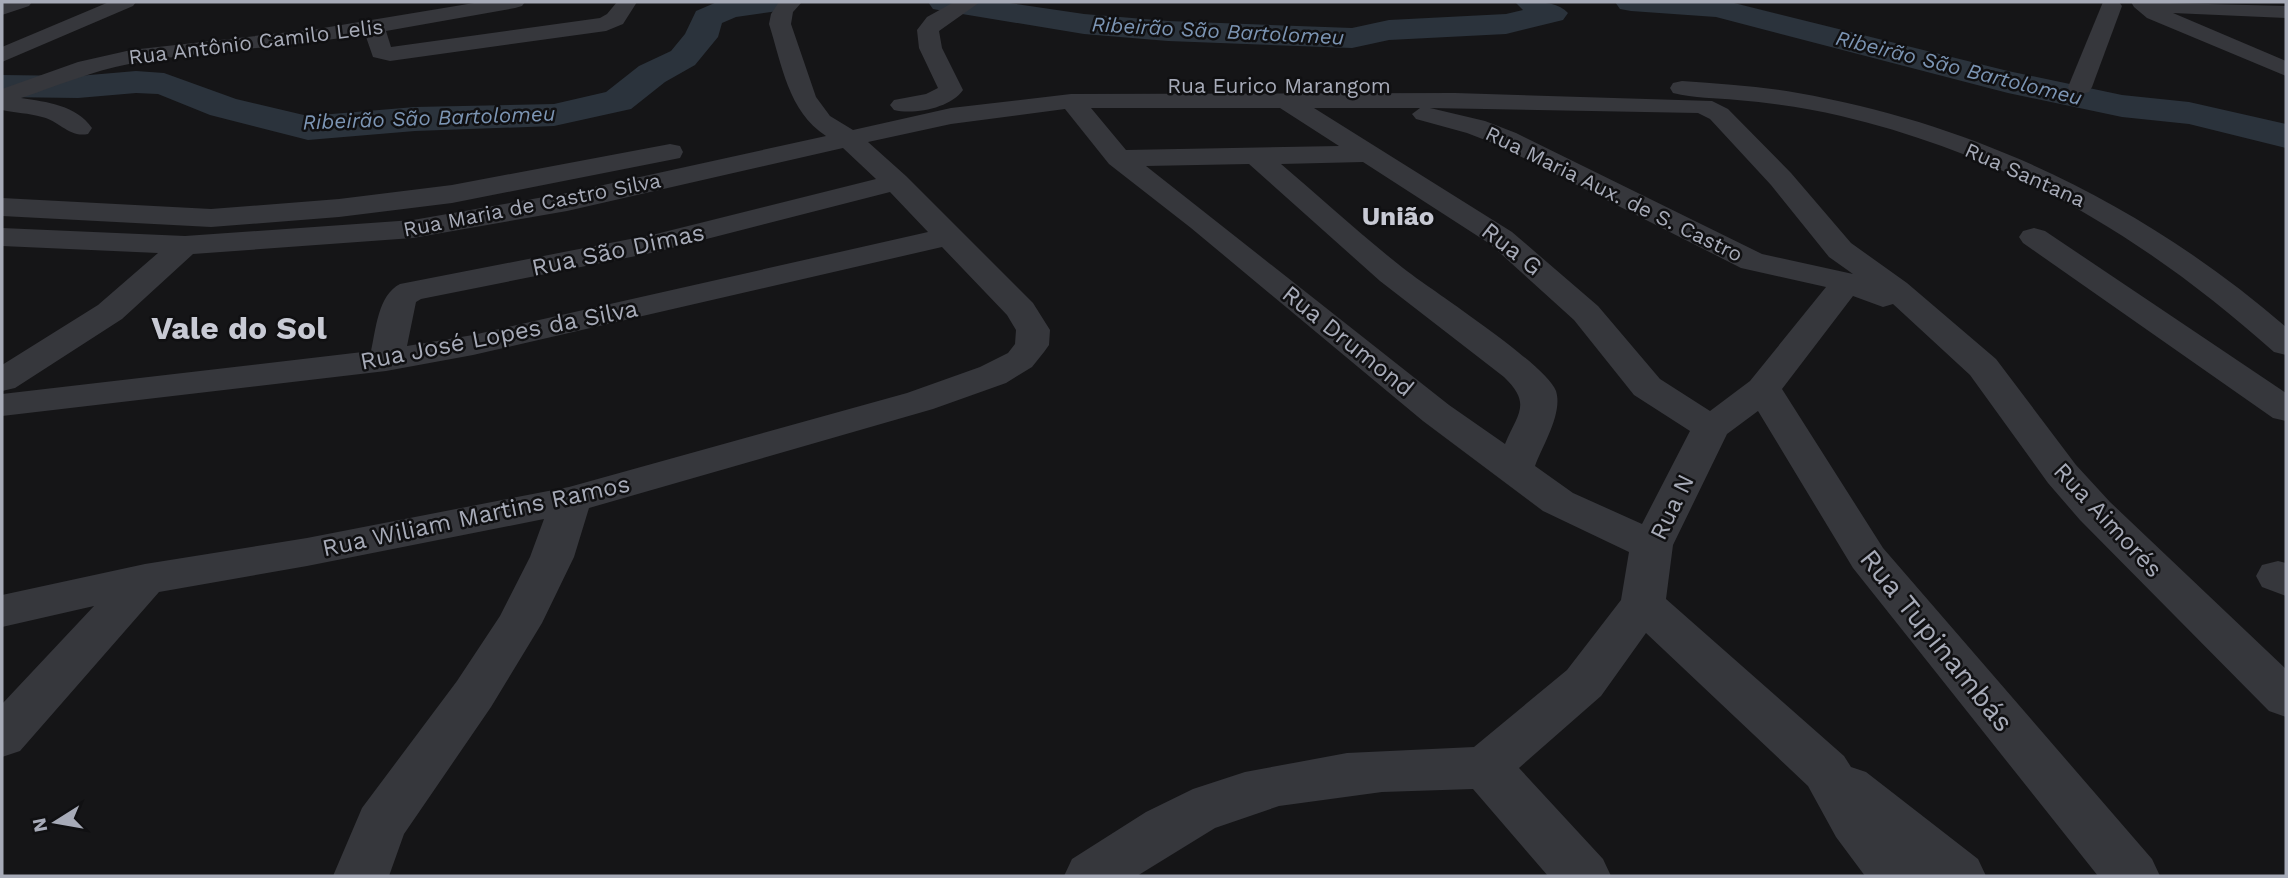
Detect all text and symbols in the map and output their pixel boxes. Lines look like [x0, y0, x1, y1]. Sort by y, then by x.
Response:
water label: Ribeirão São Bartolomeu [1091, 11, 1345, 50]
street label: Rua Antônio Camilo Lelis [127, 13, 385, 70]
water label: Ribeirão São Bartolomeu [1833, 25, 2085, 110]
street label: Rua Eurico Marangom [1167, 73, 1391, 98]
water label: Ribeirão São Bartolomeu [302, 101, 556, 134]
street label: Rua Maria Aux. de S. Castro [1482, 120, 1747, 267]
street label: Rua Santana [1961, 137, 2089, 212]
street label: Rua Maria de Castro Silva [401, 167, 663, 242]
district label: União [1362, 201, 1434, 231]
street label: Rua G [1476, 217, 1548, 281]
street label: Rua São Dimas [529, 218, 707, 282]
street label: Rua Drumond [1277, 280, 1419, 402]
street label: Rua José Lopes da Silva [358, 294, 640, 376]
district label: Vale do Sol [151, 309, 327, 347]
street label: Rua Aimorés [2048, 457, 2168, 583]
street label: Rua Wiliam Martins Ramos [320, 470, 632, 562]
street label: Rua N [1644, 470, 1700, 544]
street label: Rua Tupinambás [1853, 543, 2020, 738]
north arrow [21, 787, 91, 857]
text: N [27, 816, 52, 834]

